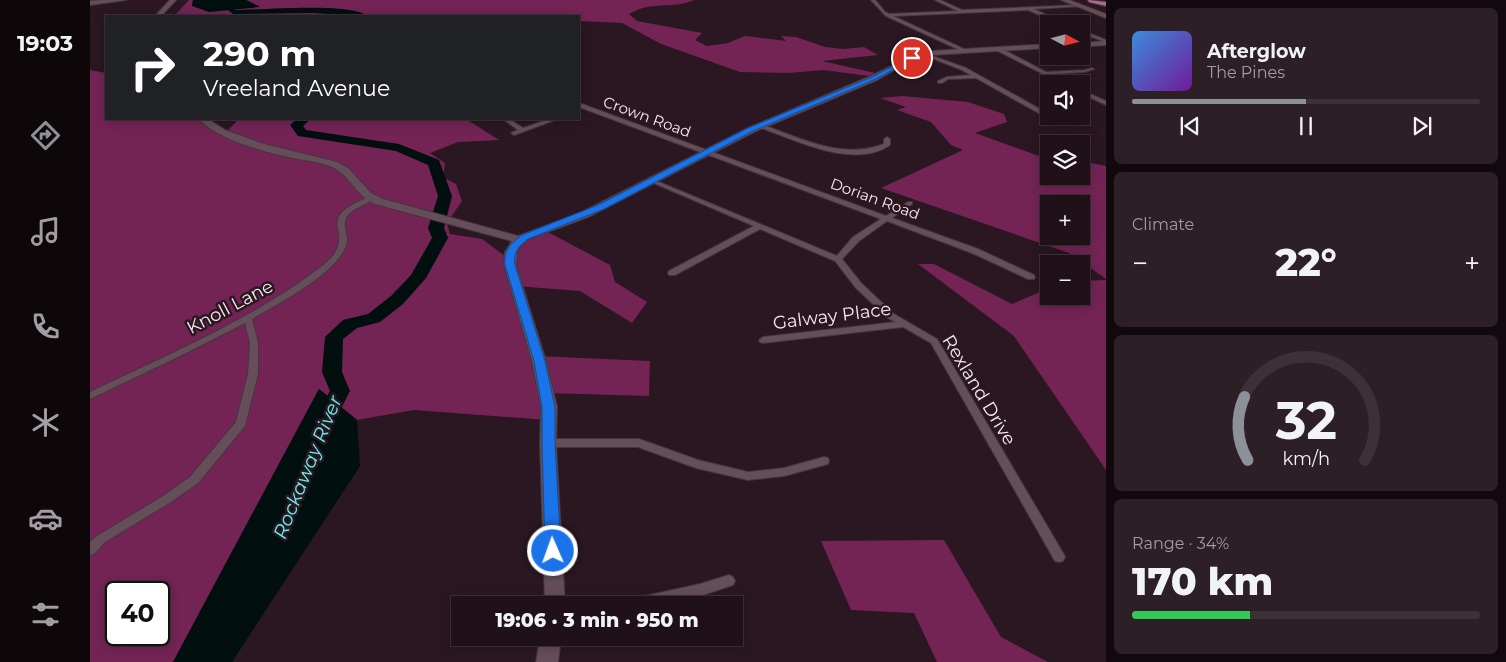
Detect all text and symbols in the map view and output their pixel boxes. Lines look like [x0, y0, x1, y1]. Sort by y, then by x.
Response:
north arrow [1040, 15, 1090, 65]
map controls [1040, 15, 1090, 305]
text: 19:03 [17, 30, 73, 57]
text: 290 m [203, 32, 316, 75]
icon: right [120, 35, 185, 100]
pin [891, 37, 933, 79]
text: Afterglow [1207, 40, 1306, 63]
icon: arrive [898, 44, 926, 72]
text: The Pines [1207, 63, 1285, 82]
text: Vreeland Avenue [203, 75, 390, 102]
button: sound [1040, 75, 1090, 125]
street label: Crown Road [601, 92, 694, 141]
icon: previous [1176, 112, 1204, 140]
icon: pause [1292, 112, 1320, 140]
icon: next [1408, 112, 1436, 140]
icon: directions [28, 118, 63, 153]
button: layers [1040, 135, 1090, 185]
street label: Dorian Road [828, 174, 923, 224]
button: + [1040, 195, 1090, 245]
icon: music [28, 214, 63, 249]
text: Climate [1132, 215, 1194, 234]
text: 22° [1275, 239, 1337, 286]
text: − [1132, 246, 1148, 280]
text: + [1464, 246, 1480, 280]
button: − [1040, 255, 1090, 305]
street label: Knoll Lane [183, 275, 277, 339]
street label: Galway Place [772, 298, 892, 334]
icon: phone [28, 309, 63, 344]
street label: Rexland Drive [937, 331, 1021, 449]
text: 32 [1274, 389, 1337, 452]
water label: Rockaway River [268, 392, 347, 542]
icon: climate [28, 405, 63, 440]
text: km/h [1282, 448, 1330, 469]
icon: car [28, 501, 63, 536]
position arrow [526, 524, 578, 576]
text: Range · 34% [1132, 534, 1229, 553]
text: 170 km [1132, 558, 1273, 605]
speed limit sign: 40 [105, 581, 170, 646]
icon: filters [28, 597, 63, 632]
text: 19:06 · 3 min · 950 m [495, 609, 699, 632]

